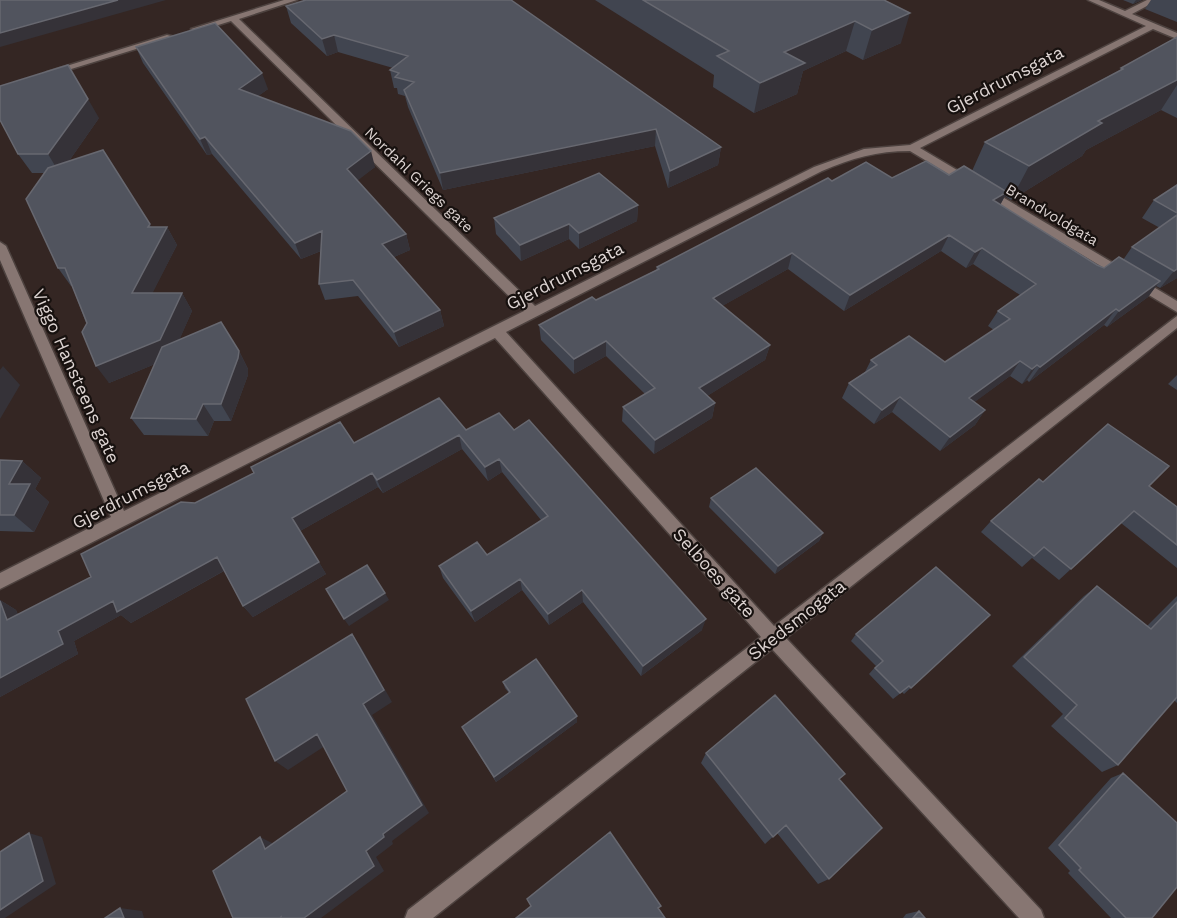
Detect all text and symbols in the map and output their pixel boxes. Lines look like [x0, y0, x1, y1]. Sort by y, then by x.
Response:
street label: Gjerdrumsgata [943, 41, 1067, 118]
street label: Nordahl Griegs gate [361, 124, 477, 236]
street label: Brandvoldgata [1003, 180, 1102, 250]
street label: Gjerdrumsgata [503, 237, 627, 314]
street label: Viggo Hansteens gate [28, 285, 124, 466]
street label: Gjerdrumsgata [69, 456, 193, 533]
street label: Selboes gate [669, 524, 760, 622]
street label: Skedsmogata [744, 575, 850, 664]

